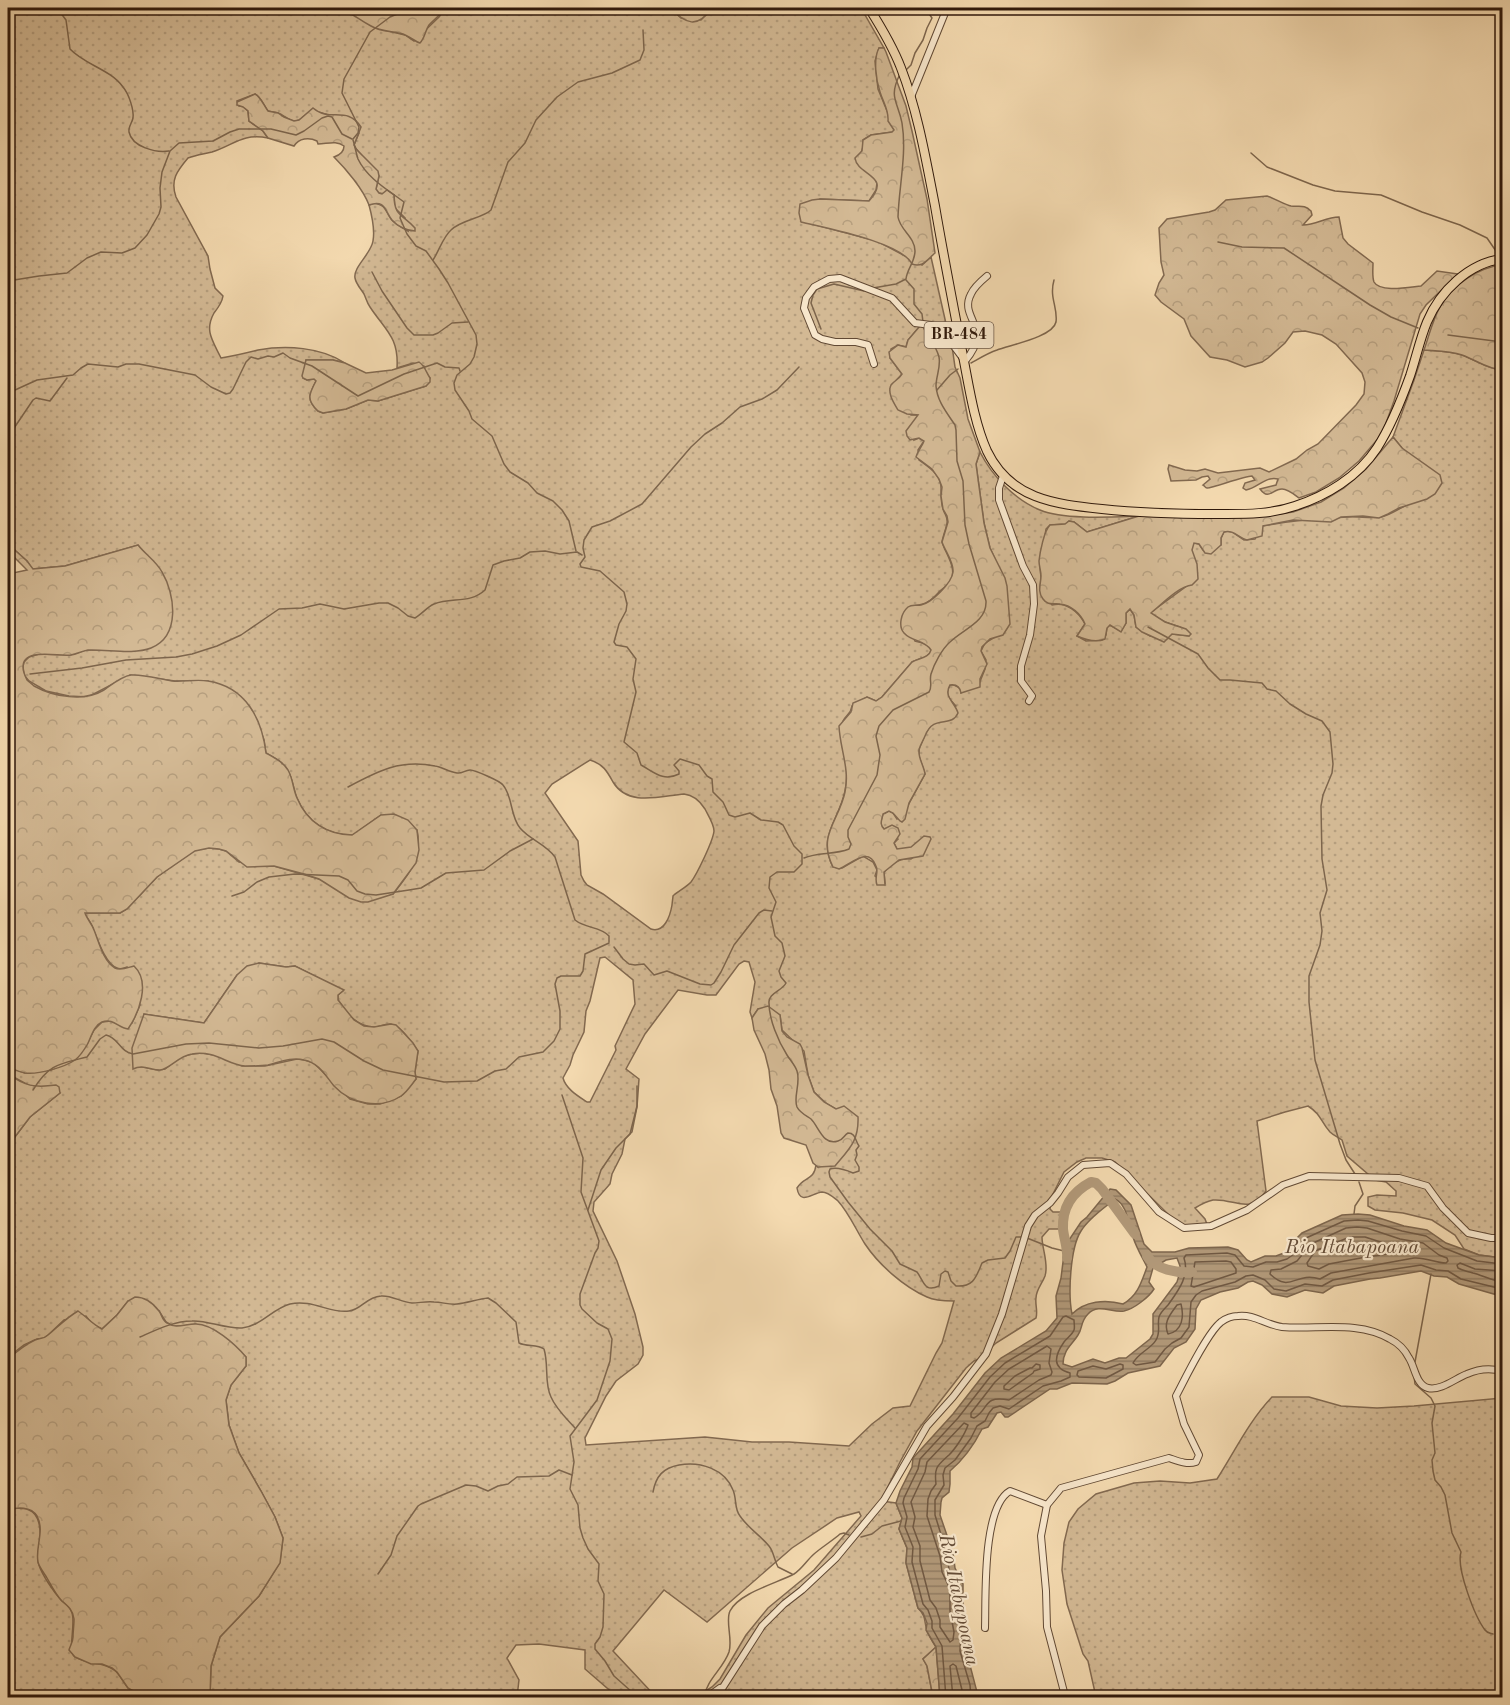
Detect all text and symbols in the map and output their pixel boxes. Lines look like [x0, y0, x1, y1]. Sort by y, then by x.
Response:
road number: BR-484 [924, 322, 994, 348]
water label: Rio Itabapoana [1284, 1238, 1419, 1258]
water label: Rio Itabapoana [934, 1531, 982, 1668]

